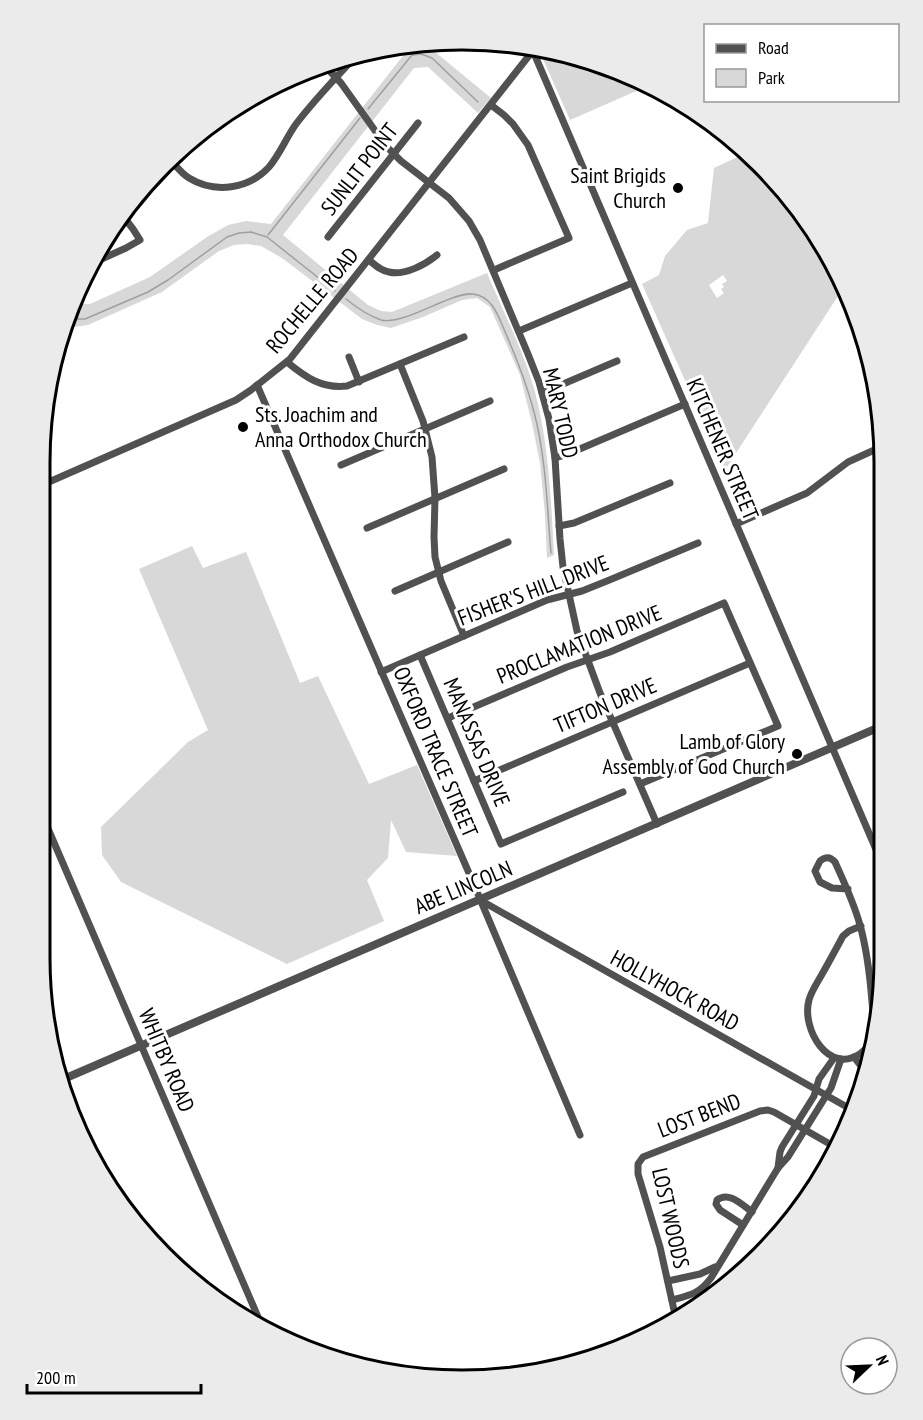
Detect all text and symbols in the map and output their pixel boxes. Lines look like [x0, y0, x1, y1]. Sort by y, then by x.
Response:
legend [704, 24, 899, 102]
text: Road [758, 36, 789, 59]
text: Park [758, 66, 785, 89]
street label: SUNLIT POINT [314, 117, 404, 221]
place label: Saint Brigids Church [570, 161, 666, 214]
marker: Saint Brigids Church [671, 181, 685, 195]
street label: ROCHELLE ROAD [260, 242, 364, 358]
street label: MARY TODD [537, 365, 585, 461]
street label: KITCHENER STREET [681, 374, 766, 524]
place label: Sts. Joachim and Anna Orthodox Church [255, 400, 427, 453]
marker: Sts. Joachim and Anna Orthodox Church [236, 420, 250, 434]
street label: FISHER'S HILL DRIVE [454, 548, 612, 632]
street label: PROCLAMATION DRIVE [492, 598, 666, 690]
street label: OXFORD TRACE STREET [387, 663, 485, 842]
street label: TIFTON DRIVE [550, 671, 660, 739]
street label: MANASSAS DRIVE [437, 674, 517, 810]
place label: Lamb of Glory Assembly of God Church [602, 727, 786, 780]
marker: Lamb of Glory Assembly of God Church [790, 747, 804, 761]
street label: ABE LINCOLN [410, 854, 516, 920]
street label: HOLLYHOCK ROAD [606, 943, 744, 1037]
street label: WHITBY ROAD [133, 1004, 201, 1116]
street label: LOST BEND [654, 1086, 744, 1144]
street label: LOST WOODS [646, 1165, 696, 1271]
north arrow [839, 1336, 899, 1396]
text: N [872, 1352, 894, 1368]
scale bar [27, 1357, 201, 1395]
text: 200 m [36, 1366, 76, 1389]

